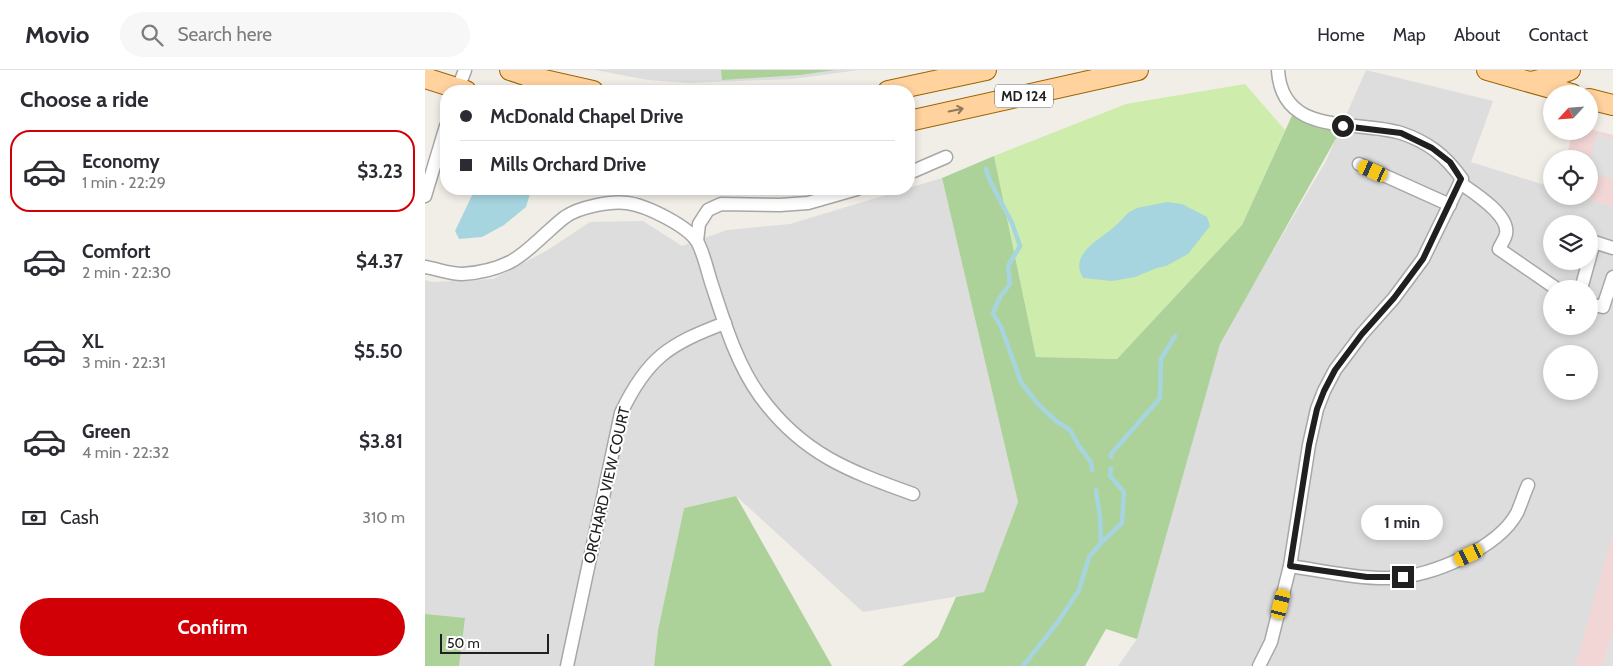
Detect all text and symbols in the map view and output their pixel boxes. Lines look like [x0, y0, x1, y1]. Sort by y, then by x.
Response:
search box [120, 12, 470, 57]
text: Movio [25, 20, 90, 49]
icon: search [138, 21, 166, 49]
text: Search here [178, 23, 272, 46]
text: Home [1317, 24, 1365, 46]
text: Map [1393, 24, 1426, 46]
text: About [1454, 24, 1500, 46]
text: Contact [1528, 24, 1588, 46]
road number: MD 124 [995, 85, 1053, 108]
north arrow [1543, 85, 1597, 140]
map controls [1543, 85, 1598, 400]
text: Choose a ride [20, 86, 149, 113]
text: McDonald Chapel Drive [490, 105, 683, 128]
one-way arrow [948, 105, 964, 115]
route start [1332, 115, 1354, 137]
icon: car [22, 149, 67, 194]
text: Economy [82, 150, 160, 173]
button: locate [1543, 150, 1598, 205]
text: Mills Orchard Drive [490, 153, 646, 176]
car [1356, 158, 1389, 184]
text: $3.23 [357, 160, 403, 183]
text: 1 min · 22:29 [82, 173, 166, 192]
button: layers [1543, 215, 1598, 270]
icon: car [22, 239, 67, 284]
text: Comfort [82, 240, 151, 263]
text: $4.37 [356, 250, 403, 273]
text: 2 min · 22:30 [82, 263, 171, 282]
button: + [1543, 280, 1598, 335]
icon: car [22, 329, 67, 374]
text: XL [82, 330, 103, 353]
text: $5.50 [354, 340, 403, 363]
button: − [1543, 345, 1598, 400]
text: 3 min · 22:31 [82, 353, 166, 372]
street label: ORCHARD VIEW COURT [580, 405, 634, 565]
icon: car [22, 419, 67, 464]
text: Green [82, 420, 131, 443]
text: $3.81 [359, 430, 403, 453]
text: 4 min · 22:32 [82, 443, 169, 462]
icon: cash [20, 504, 48, 532]
callout: 1 min [1362, 504, 1444, 540]
text: Cash [60, 506, 99, 529]
text: 310 m [362, 508, 405, 527]
text: 1 min [1384, 513, 1420, 532]
car [1452, 542, 1485, 568]
route end [1392, 566, 1414, 588]
car [1270, 588, 1291, 620]
button: Confirm [20, 598, 405, 656]
scale bar [440, 631, 549, 654]
text: 50 m [447, 634, 480, 652]

